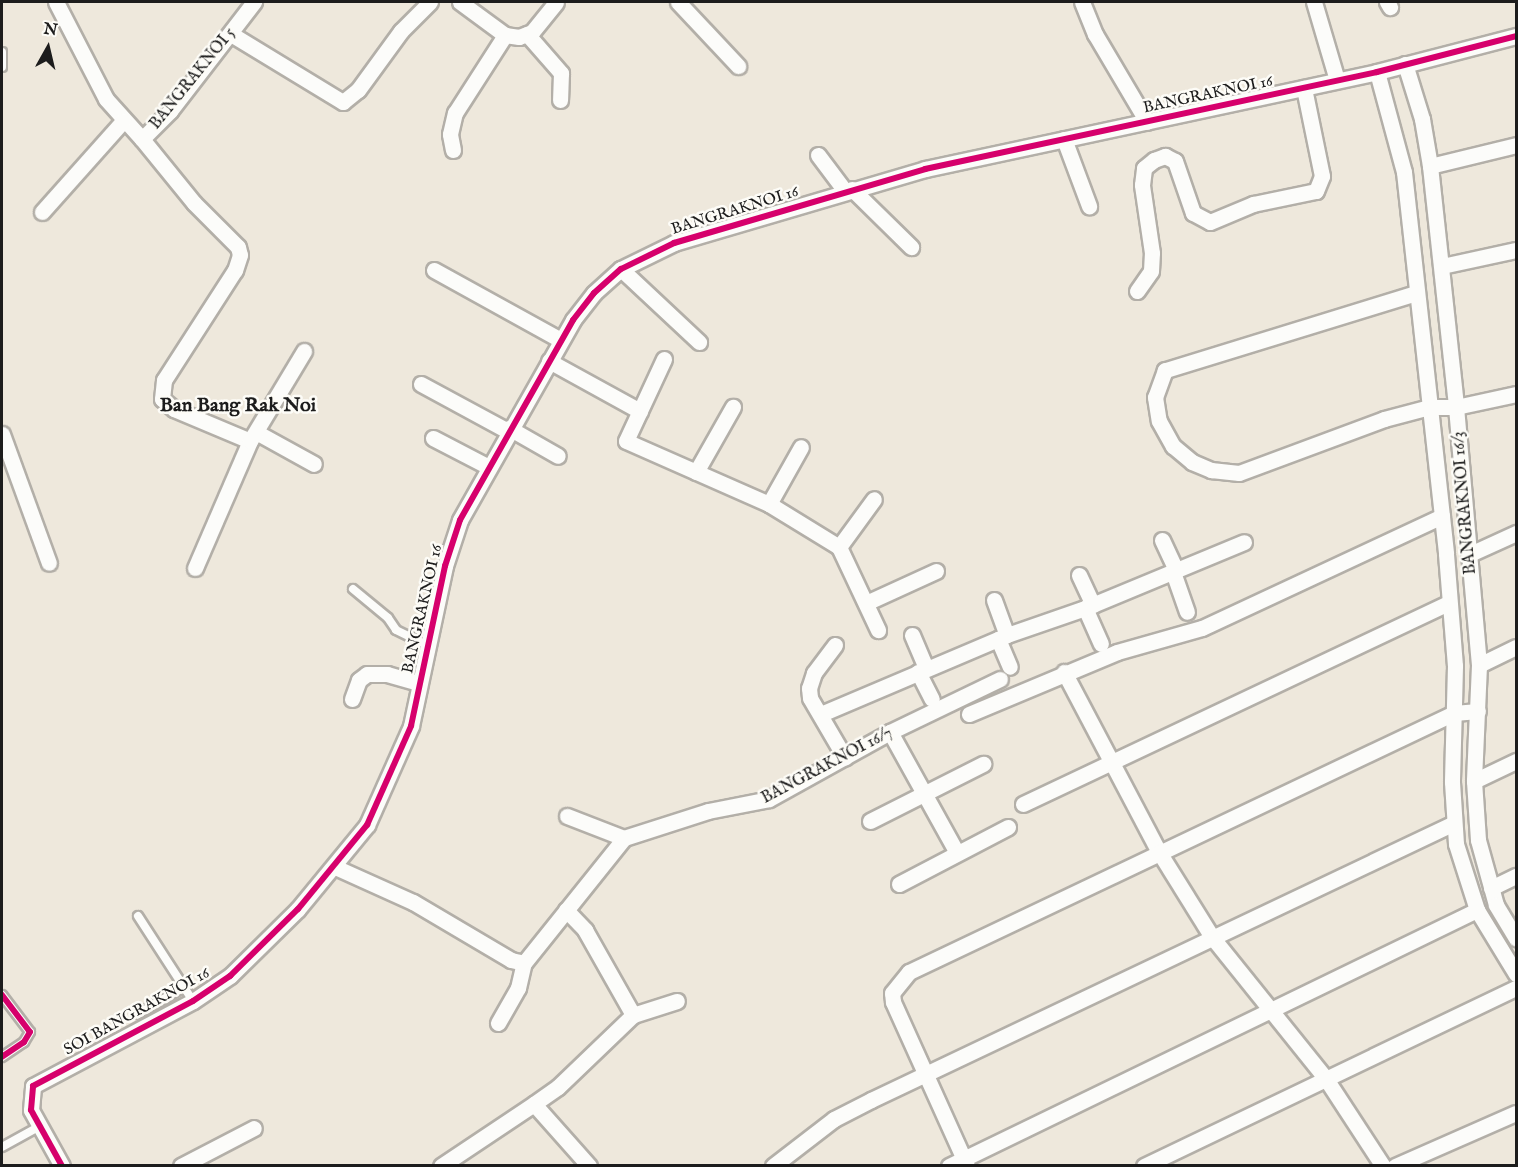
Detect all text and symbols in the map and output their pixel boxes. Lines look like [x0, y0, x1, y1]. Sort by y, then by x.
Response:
north arrow [18, 18, 78, 78]
text: N [42, 19, 59, 41]
street label: BANGRAKNOI 5 [146, 24, 240, 134]
street label: BANGRAKNOI 16 [1141, 72, 1275, 118]
street label: BANGRAKNOI 16 [669, 183, 801, 239]
district label: Ban Bang Rak Noi [160, 393, 316, 417]
street label: BANGRAKNOI 16/3 [1449, 431, 1481, 575]
street label: BANGRAKNOI 16 [399, 543, 447, 675]
street label: BANGRAKNOI 16/7 [759, 724, 895, 808]
street label: SOI BANGRAKNOI 16 [61, 964, 213, 1060]

